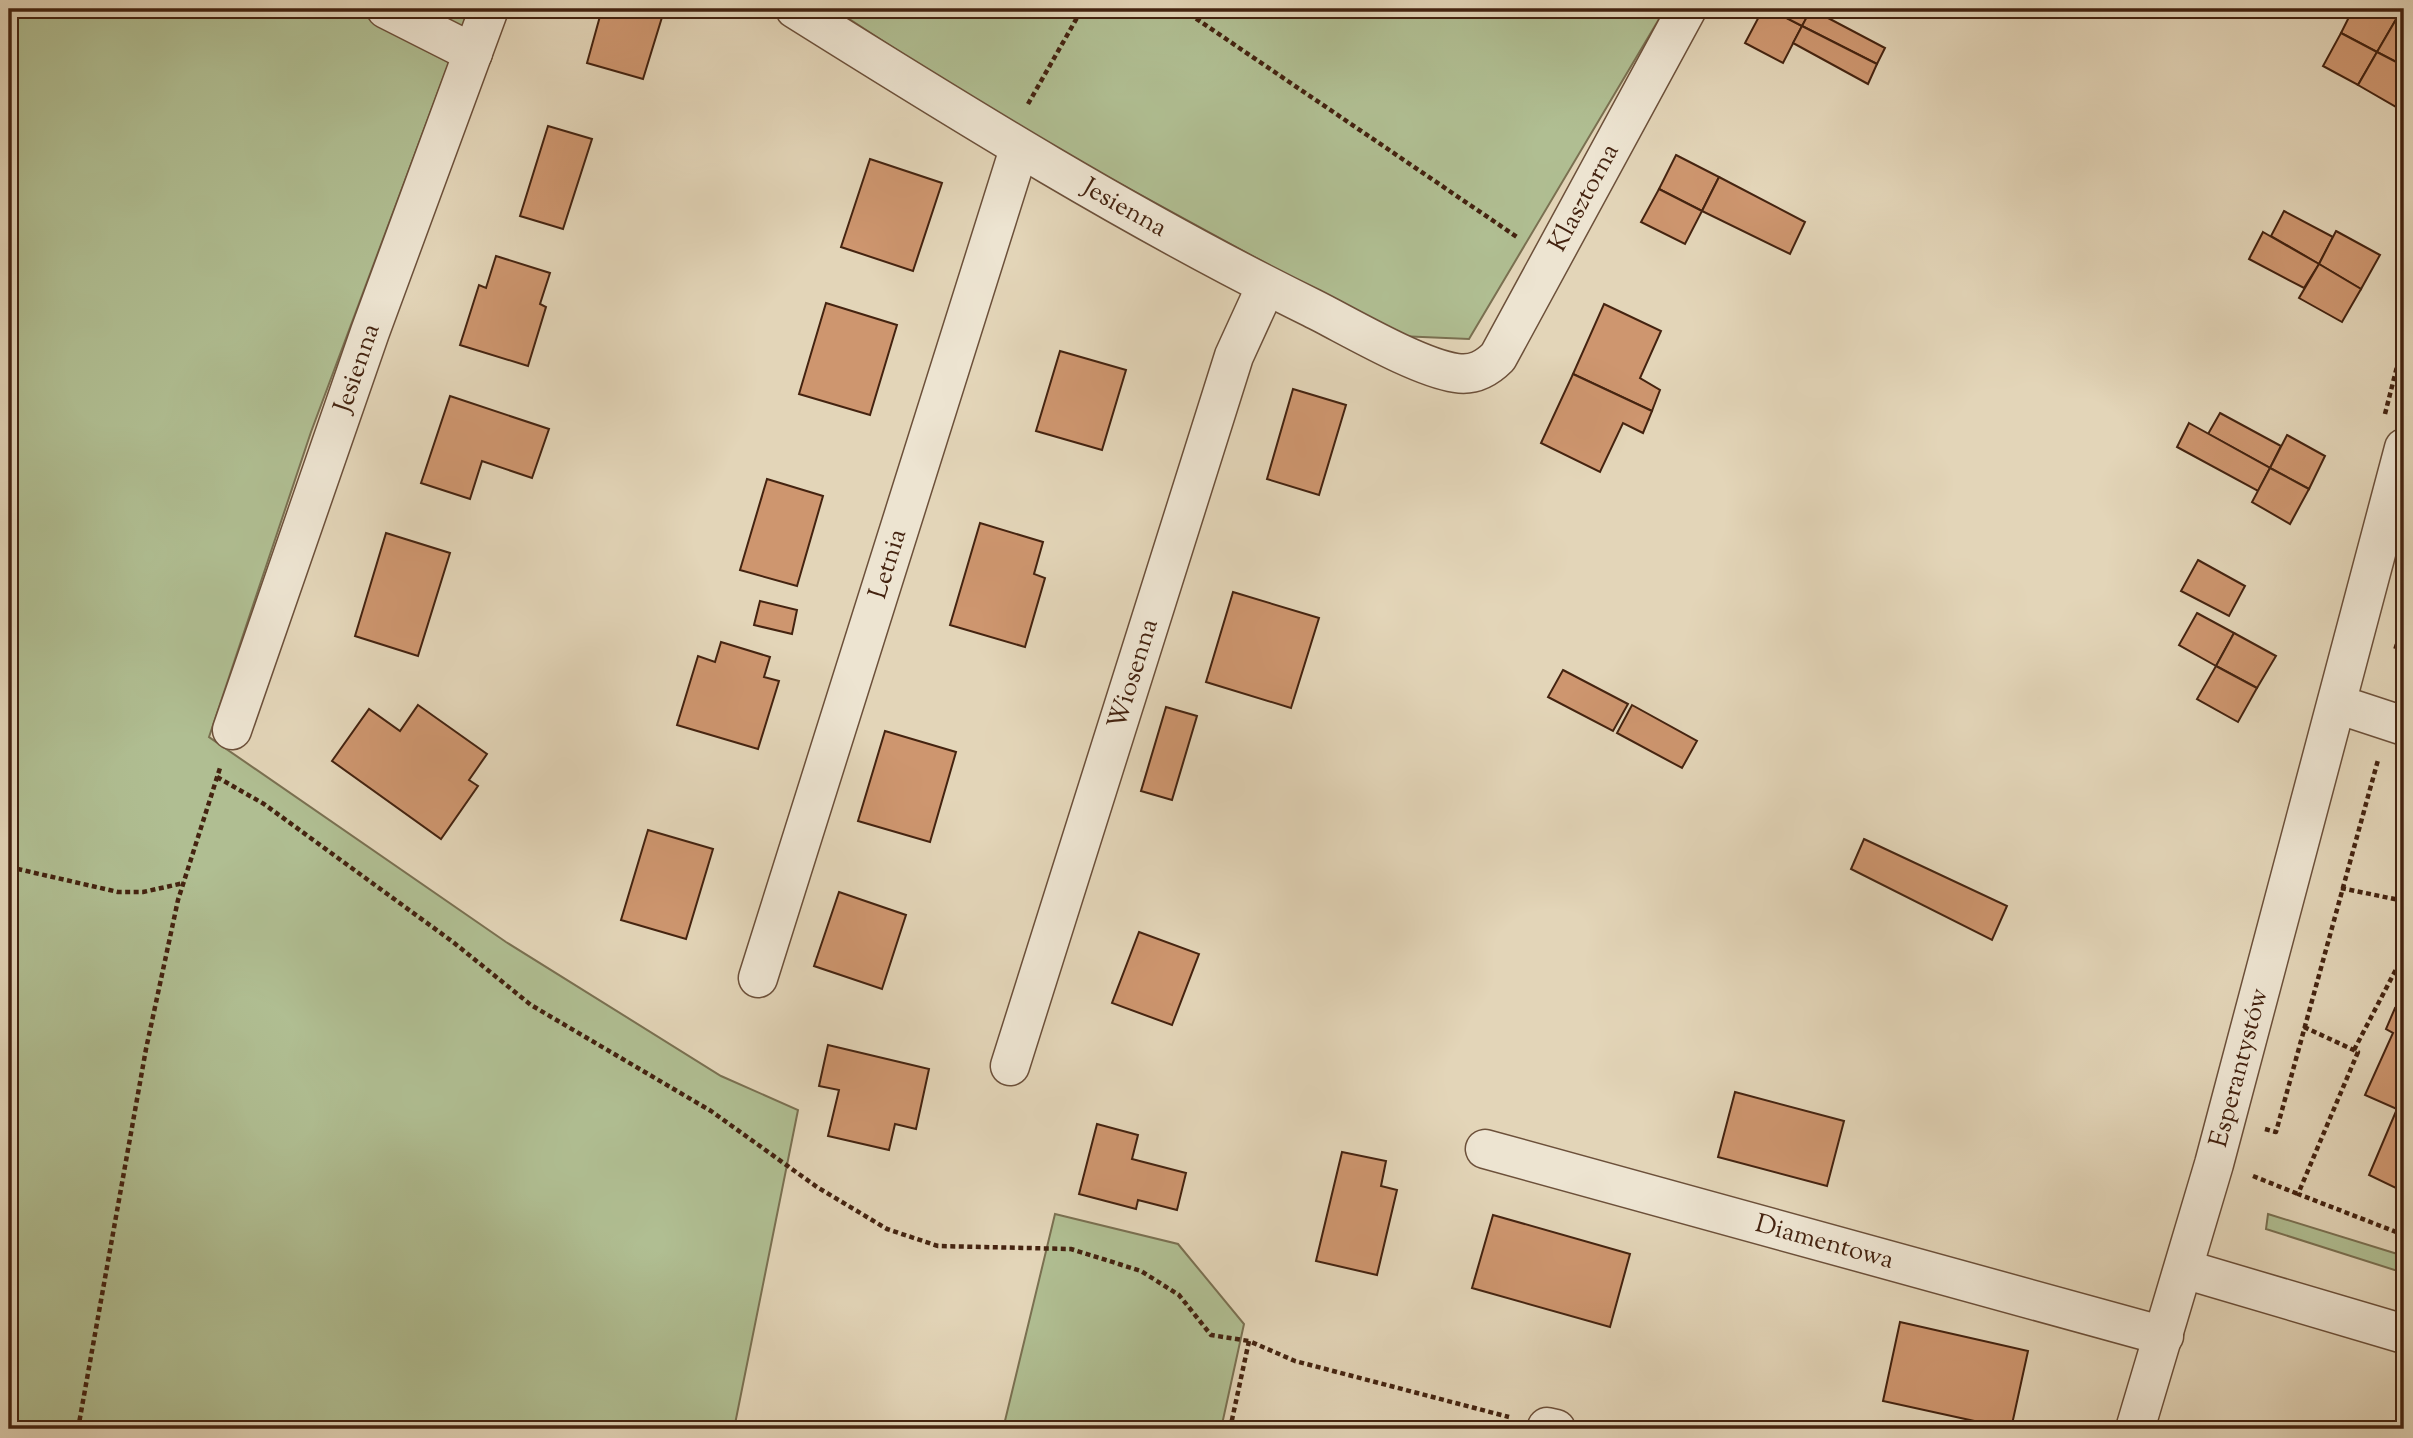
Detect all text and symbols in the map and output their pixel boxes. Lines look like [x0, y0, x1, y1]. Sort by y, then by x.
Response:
street label: Klasztorna [1540, 137, 1629, 259]
street label: Jesienna [1073, 168, 1173, 247]
street label: Jesienna [324, 318, 390, 420]
street label: Letnia [860, 524, 917, 604]
street label: Wiosenna [1099, 614, 1168, 734]
street label: Esperantystów [2201, 984, 2278, 1152]
street label: Diamentowa [1751, 1206, 1898, 1279]

